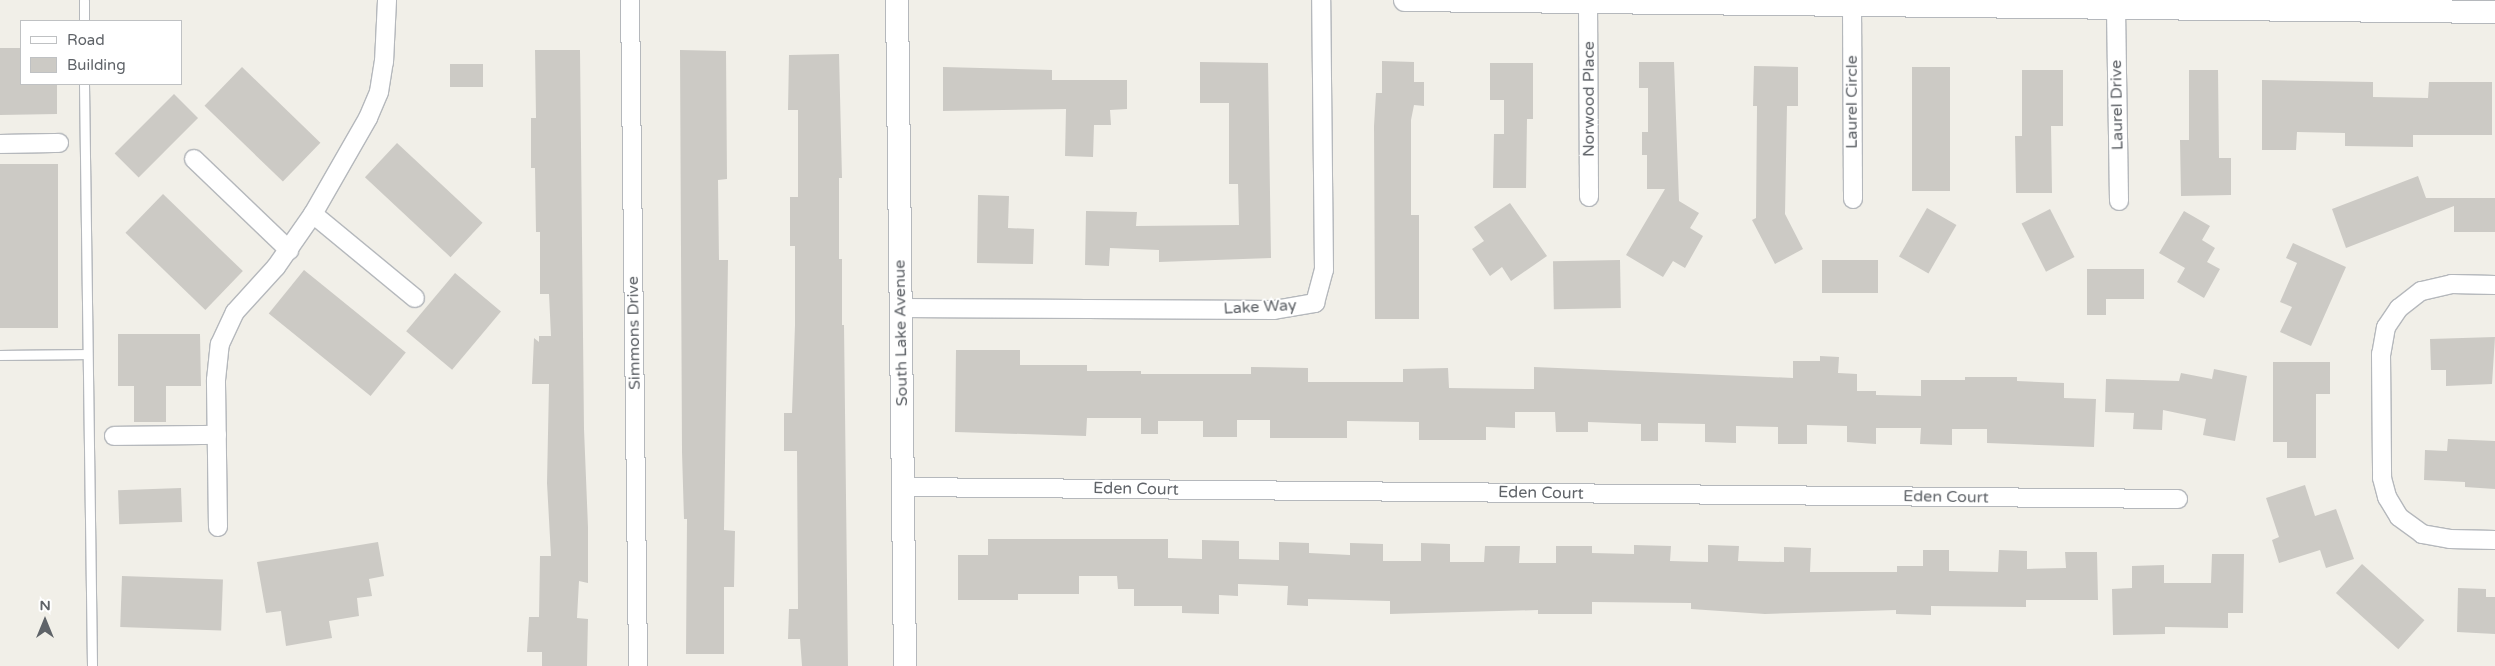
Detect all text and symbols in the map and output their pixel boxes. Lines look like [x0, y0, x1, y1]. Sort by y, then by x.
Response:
legend [20, 20, 182, 85]
text: Road [67, 31, 105, 49]
street label: Norwood Place [1579, 41, 1599, 157]
street label: Laurel Circle [1842, 55, 1862, 149]
text: Building [67, 56, 126, 74]
street label: Laurel Drive [2107, 60, 2127, 150]
street label: South Lake Avenue [890, 260, 912, 406]
street label: Simmons Drive [623, 276, 645, 390]
street label: Lake Way [1223, 296, 1297, 318]
street label: Eden Court [1093, 479, 1179, 499]
street label: Eden Court [1498, 483, 1584, 503]
street label: Eden Court [1903, 487, 1989, 507]
north arrow [20, 596, 70, 646]
text: N [39, 597, 51, 614]

